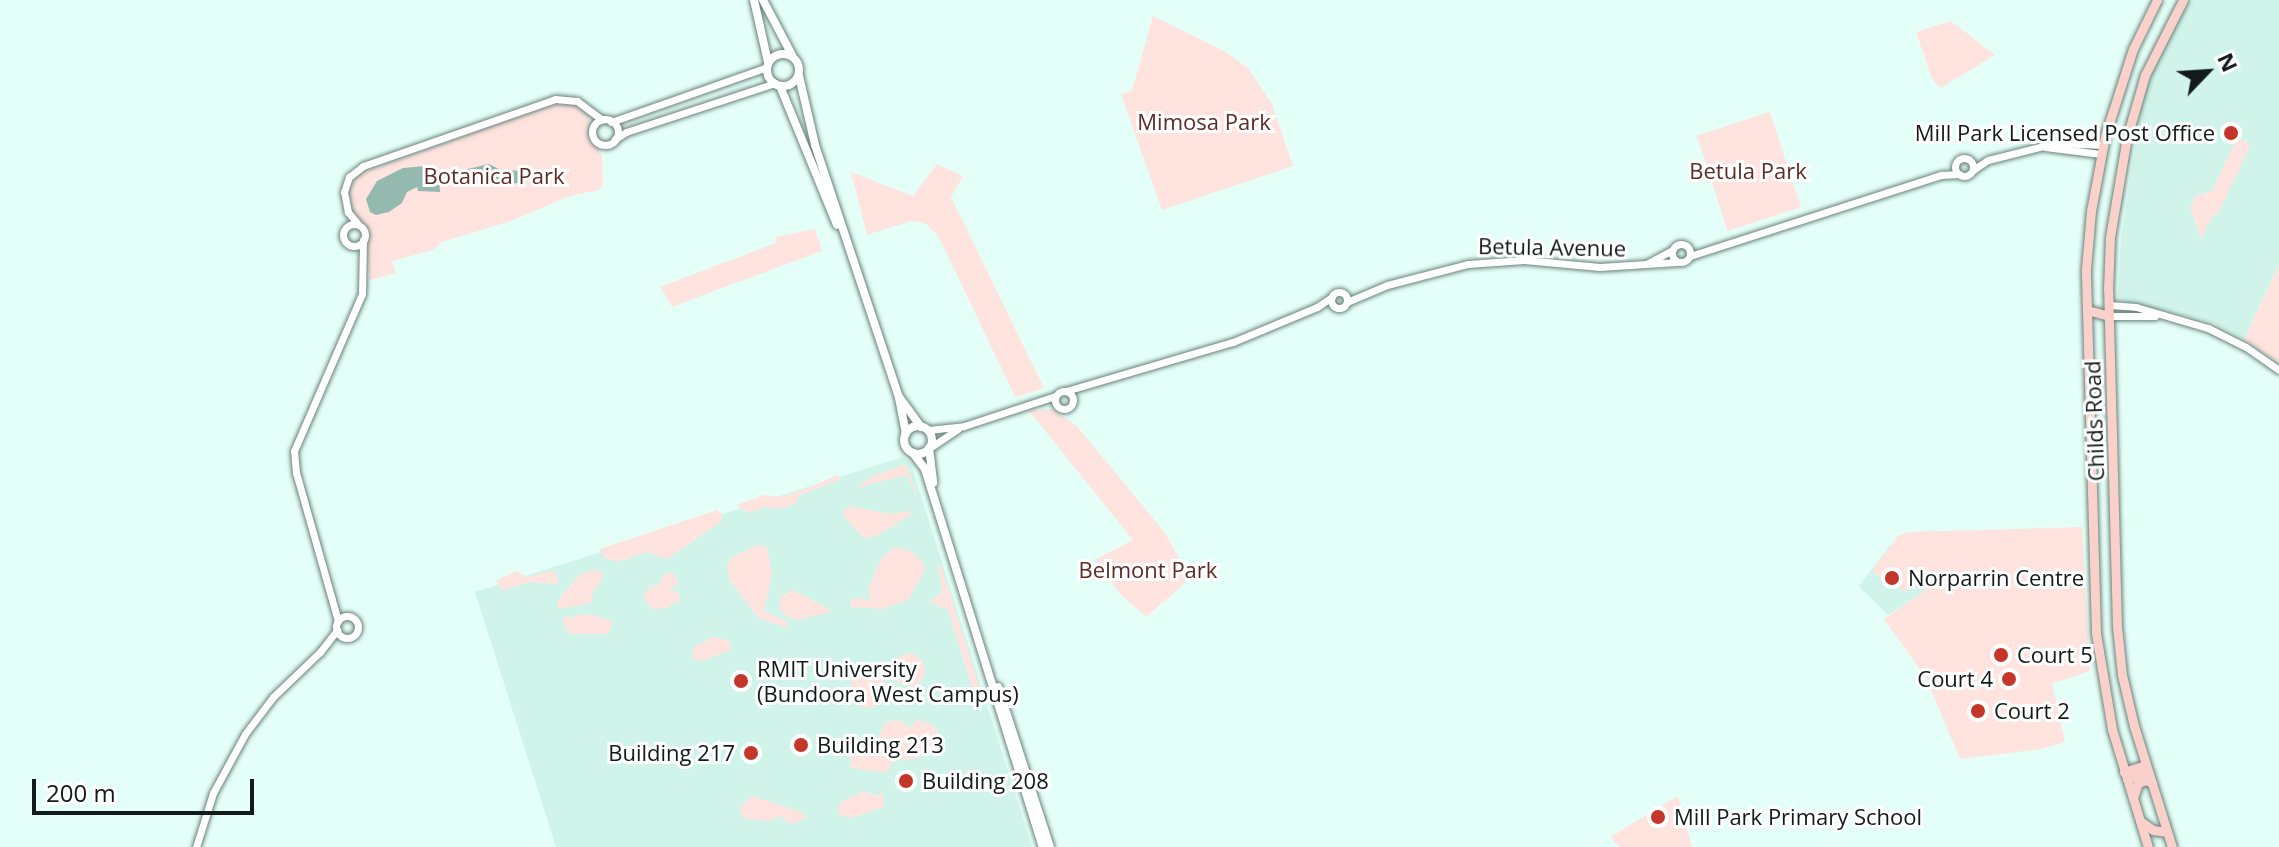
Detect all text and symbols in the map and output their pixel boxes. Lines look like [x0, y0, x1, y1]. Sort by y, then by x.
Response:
north arrow [2167, 32, 2247, 112]
text: N [2211, 47, 2246, 76]
park label: Mimosa Park [1137, 109, 1271, 135]
place label: Mill Park Licensed Post Office [1915, 120, 2215, 146]
marker: Mill Park Licensed Post Office [2222, 124, 2240, 142]
park label: Betula Park [1689, 158, 1807, 184]
park label: Botanica Park [423, 163, 565, 189]
street label: Betula Avenue [1478, 233, 1626, 261]
street label: Childs Road [2079, 360, 2109, 482]
park label: Belmont Park [1079, 557, 1217, 583]
place label: Norparrin Centre [1908, 565, 2084, 591]
marker: Norparrin Centre [1883, 569, 1901, 587]
place label: Court 5 [2017, 642, 2093, 668]
marker: Court 5 [1992, 646, 2010, 664]
place label: RMIT University (Bundoora West Campus) [757, 655, 1019, 706]
place label: Court 4 [1917, 666, 1993, 692]
marker: Court 4 [2000, 670, 2018, 688]
marker: RMIT University (Bundoora West Campus) [732, 672, 750, 690]
place label: Court 2 [1994, 698, 2070, 724]
marker: Court 2 [1969, 702, 1987, 720]
place label: Building 213 [817, 732, 944, 758]
marker: Building 213 [792, 736, 810, 754]
place label: Building 217 [608, 740, 735, 766]
marker: Building 217 [742, 744, 760, 762]
scale bar [36, 763, 258, 813]
place label: Building 208 [922, 768, 1049, 794]
marker: Building 208 [897, 772, 915, 790]
text: 200 m [46, 776, 116, 809]
place label: Mill Park Primary School [1674, 804, 1922, 830]
marker: Mill Park Primary School [1649, 808, 1667, 826]

